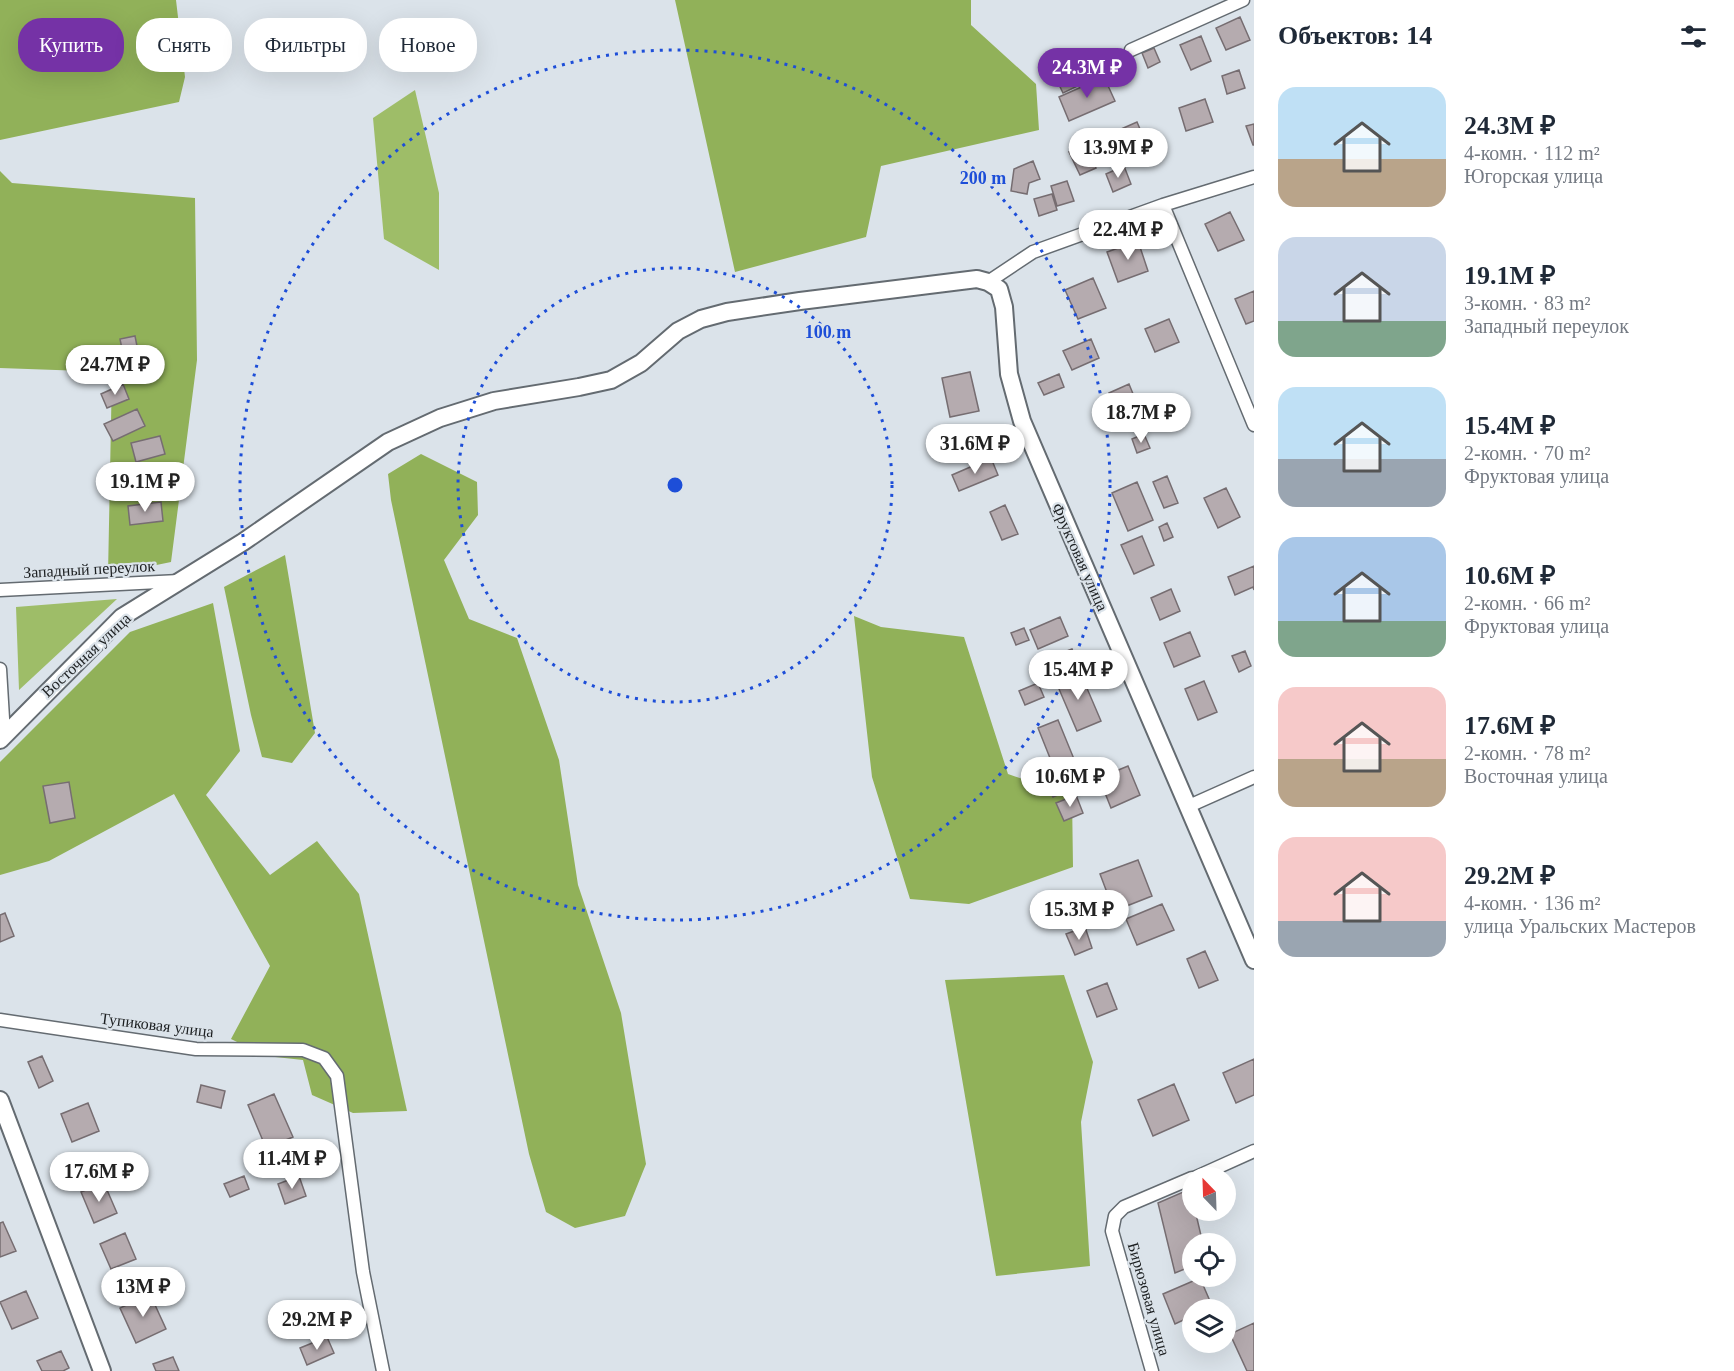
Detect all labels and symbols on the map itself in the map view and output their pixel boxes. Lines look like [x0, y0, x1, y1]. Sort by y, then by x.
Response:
pin: 24.3M ₽ [1032, 48, 1142, 99]
pin: 13.9M ₽ [1063, 128, 1173, 179]
text: 200 m [960, 168, 1006, 188]
pin: 22.4M ₽ [1073, 210, 1183, 261]
text: 100 m [805, 322, 851, 342]
pin: 24.7M ₽ [60, 345, 170, 396]
pin: 18.7M ₽ [1086, 393, 1196, 444]
pin: 31.6M ₽ [920, 424, 1030, 475]
pin: 19.1M ₽ [90, 462, 200, 513]
centre of rings [665, 475, 685, 495]
street label: Фруктовая улица [1048, 501, 1111, 614]
street label: Западный переулок [23, 557, 156, 582]
street label: Восточная улица [38, 610, 135, 701]
pin: 15.4M ₽ [1023, 650, 1133, 701]
pin: 10.6M ₽ [1015, 757, 1125, 808]
pin: 15.3M ₽ [1024, 890, 1134, 941]
street label: Тупиковая улица [99, 1010, 215, 1041]
pin: 11.4M ₽ [237, 1139, 347, 1190]
pin: 17.6M ₽ [44, 1152, 154, 1203]
north arrow [1182, 1167, 1236, 1221]
street label: Бирюзовая улица [1124, 1240, 1173, 1358]
pin: 13M ₽ [101, 1267, 185, 1318]
pin: 29.2M ₽ [262, 1300, 372, 1351]

